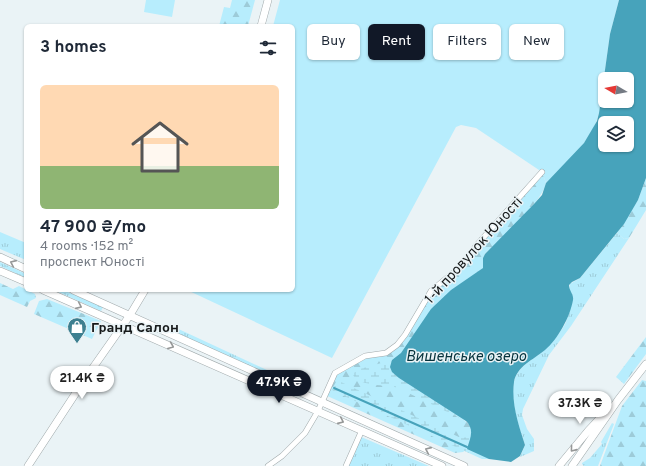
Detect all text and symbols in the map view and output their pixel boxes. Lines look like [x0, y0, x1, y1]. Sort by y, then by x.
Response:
chip: Buy [307, 24, 360, 60]
chip: Rent [368, 24, 425, 60]
chip: Filters [433, 24, 501, 60]
chip: New [509, 24, 564, 60]
text: 3 homes [40, 37, 107, 59]
icon: filters [257, 37, 279, 59]
north arrow [598, 72, 634, 108]
map controls [598, 72, 634, 152]
icon: home [124, 111, 196, 183]
button: layers [598, 116, 634, 152]
street label: 1-й провулок Юності [422, 194, 527, 308]
text: 47 900 ₴/mo [40, 217, 146, 239]
text: 4 rooms · 152 m² [40, 239, 133, 255]
text: проспект Юності [40, 255, 145, 271]
one-way arrow [10, 260, 17, 268]
one-way arrow [75, 301, 83, 309]
shop icon: Гранд Салон [66, 316, 88, 344]
place label: Гранд Салон [91, 320, 179, 337]
one-way arrow [167, 341, 175, 349]
water label: Вишенське озеро [406, 348, 526, 367]
pin: 21.4K ₴ [45, 366, 119, 400]
pin: 47.9K ₴ [242, 370, 316, 404]
text: 21.4K ₴ [59, 371, 105, 387]
text: 47.9K ₴ [256, 375, 302, 391]
pin: 37.3K ₴ [543, 391, 617, 425]
text: 37.3K ₴ [558, 396, 602, 412]
one-way arrow [337, 416, 345, 424]
one-way arrow [571, 445, 578, 452]
one-way arrow [425, 447, 432, 455]

